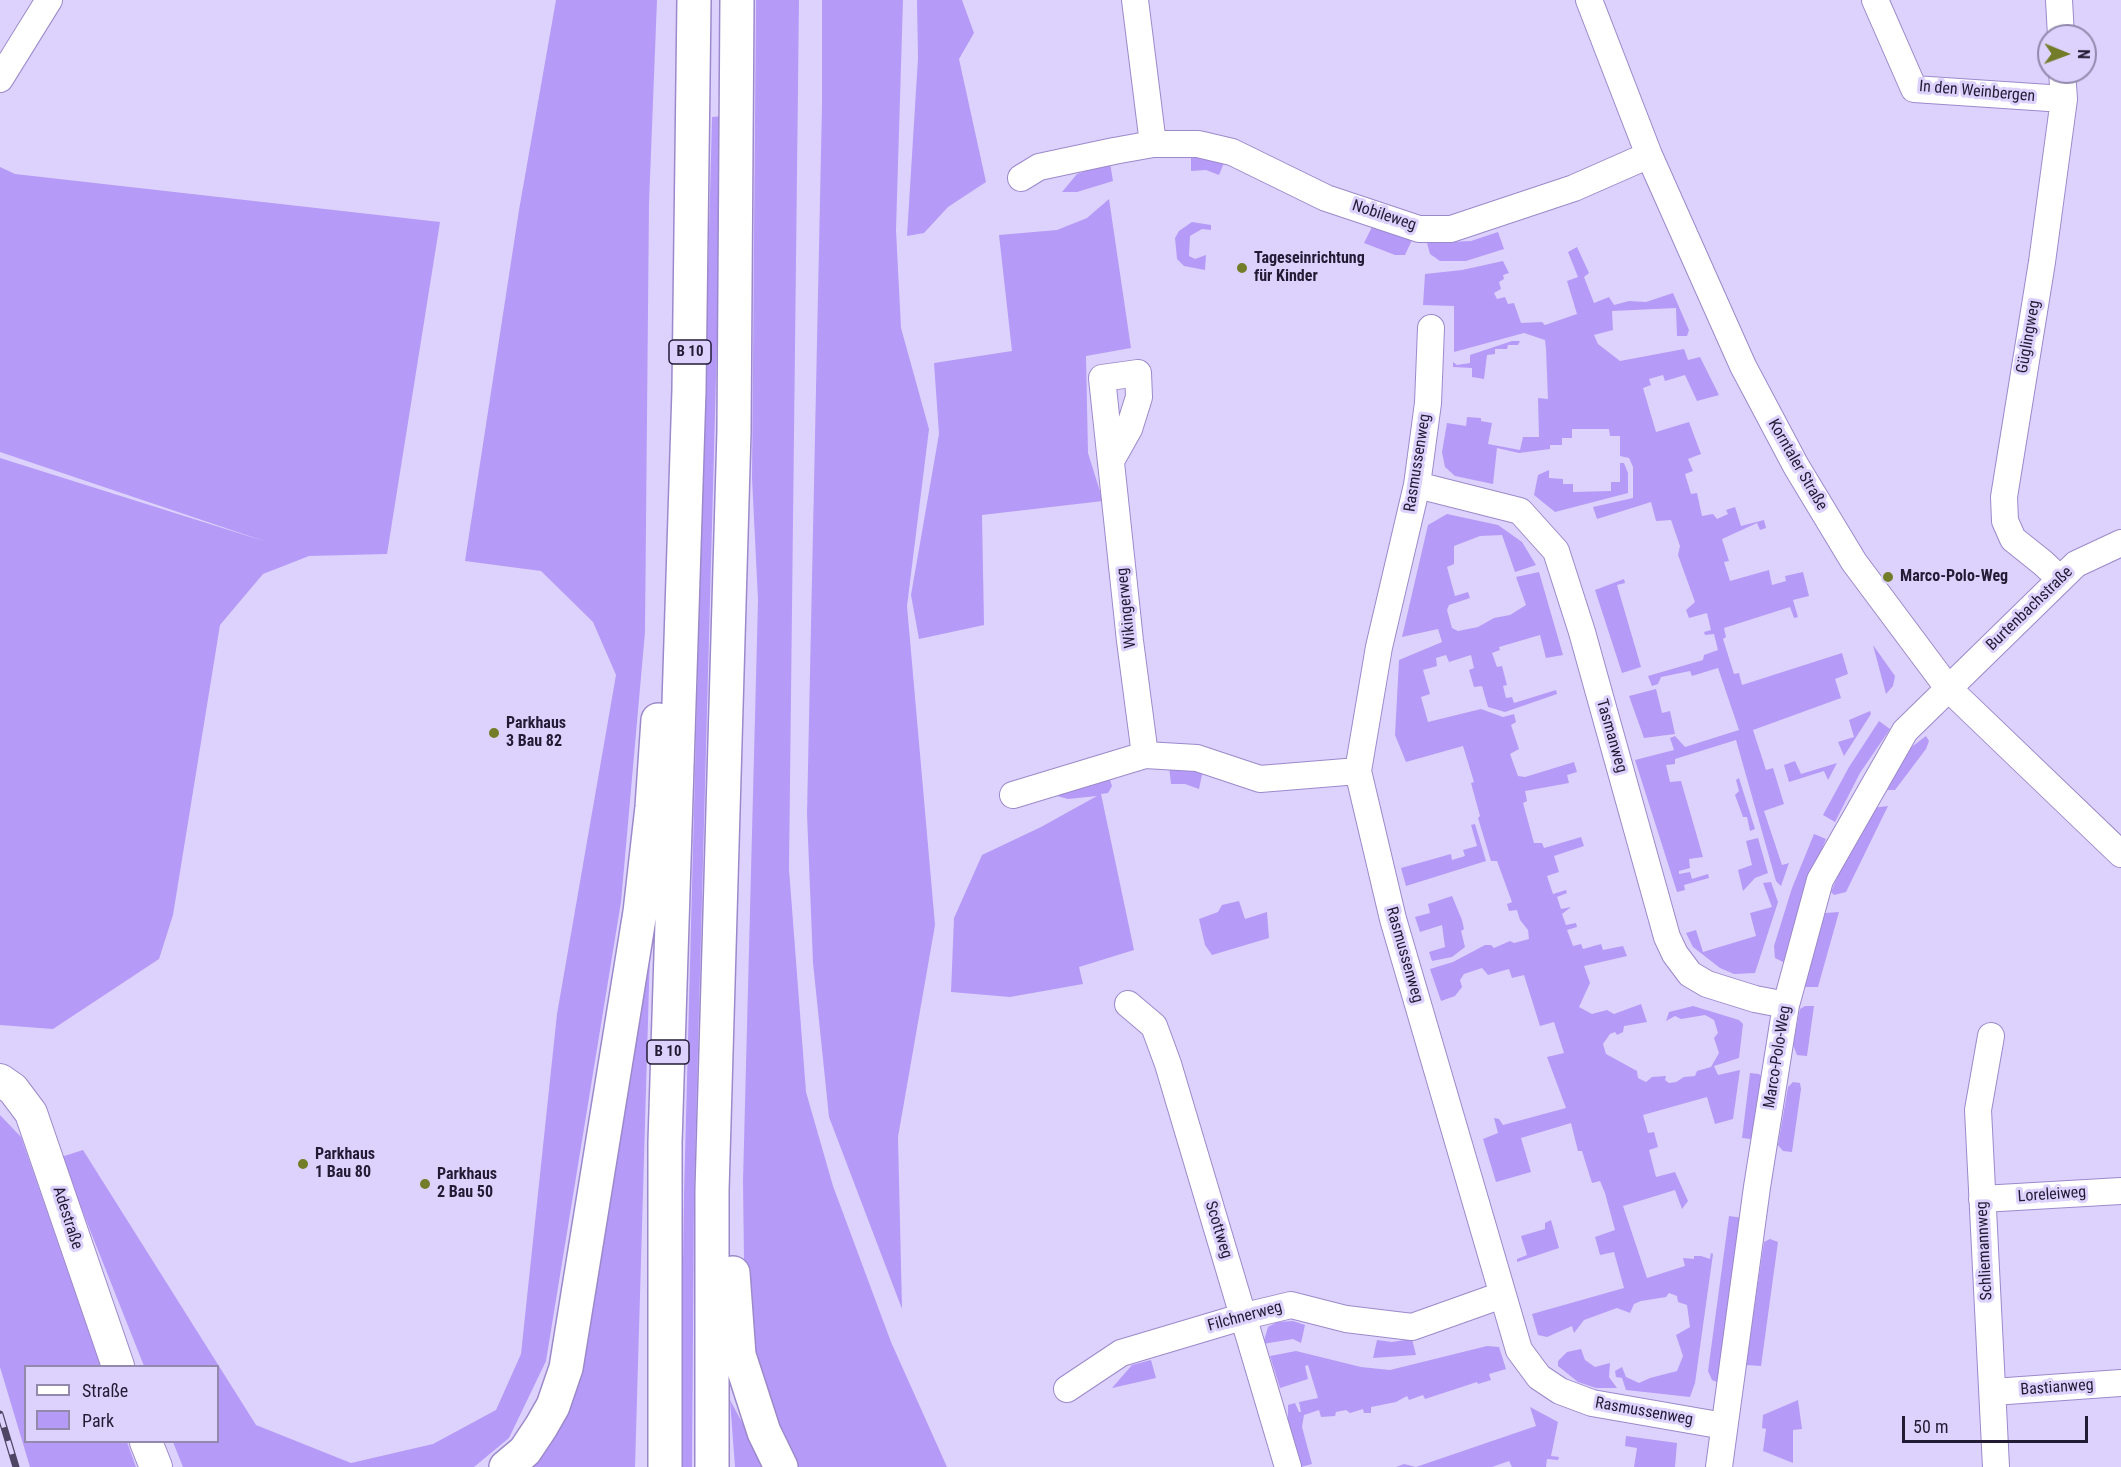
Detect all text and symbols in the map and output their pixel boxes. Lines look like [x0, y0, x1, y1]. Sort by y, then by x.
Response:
north arrow [2037, 24, 2097, 84]
text: N [2074, 49, 2093, 59]
street label: In den Weinbergen [1918, 77, 2036, 107]
street label: Nobileweg [1349, 197, 1419, 235]
place label: Tageseinrichtung für Kinder [1254, 249, 1365, 287]
marker: Tageseinrichtung für Kinder [1235, 261, 1249, 275]
street label: Güglingweg [2013, 299, 2045, 375]
road number: B 10 [669, 340, 711, 364]
street label: Rasmussenweg [1401, 413, 1435, 513]
street label: Korntaler Straße [1763, 416, 1831, 514]
street label: Burtenbachstraße [1983, 563, 2077, 655]
street label: Wikingerweg [1113, 567, 1141, 649]
place label: Marco-Polo-Weg [1900, 567, 2008, 587]
marker: Marco-Polo-Weg [1881, 570, 1895, 584]
street label: Tasmanweg [1591, 697, 1631, 775]
place label: Parkhaus 3 Bau 82 [506, 714, 566, 752]
marker: Parkhaus 3 Bau 82 [487, 726, 501, 740]
street label: Rasmussenweg [1381, 905, 1427, 1005]
street label: Marco-Polo-Weg [1760, 1004, 1796, 1110]
road number: B 10 [647, 1040, 689, 1064]
place label: Parkhaus 1 Bau 80 [315, 1145, 375, 1183]
marker: Parkhaus 1 Bau 80 [296, 1157, 310, 1171]
place label: Parkhaus 2 Bau 50 [437, 1165, 497, 1203]
marker: Parkhaus 2 Bau 50 [418, 1177, 432, 1191]
street label: Loreleiweg [2017, 1183, 2087, 1207]
street label: Adestraße [48, 1184, 86, 1252]
street label: Scottweg [1200, 1199, 1236, 1261]
street label: Schliemannweg [1973, 1201, 1997, 1301]
street label: Filchnerweg [1206, 1298, 1284, 1336]
legend [24, 1365, 219, 1443]
street label: Bastianweg [2020, 1376, 2094, 1400]
text: Straße [82, 1380, 128, 1401]
street label: Rasmussenweg [1594, 1394, 1694, 1430]
scale bar [1905, 1404, 2091, 1442]
text: Park [82, 1410, 114, 1431]
text: 50 m [1913, 1416, 1948, 1437]

